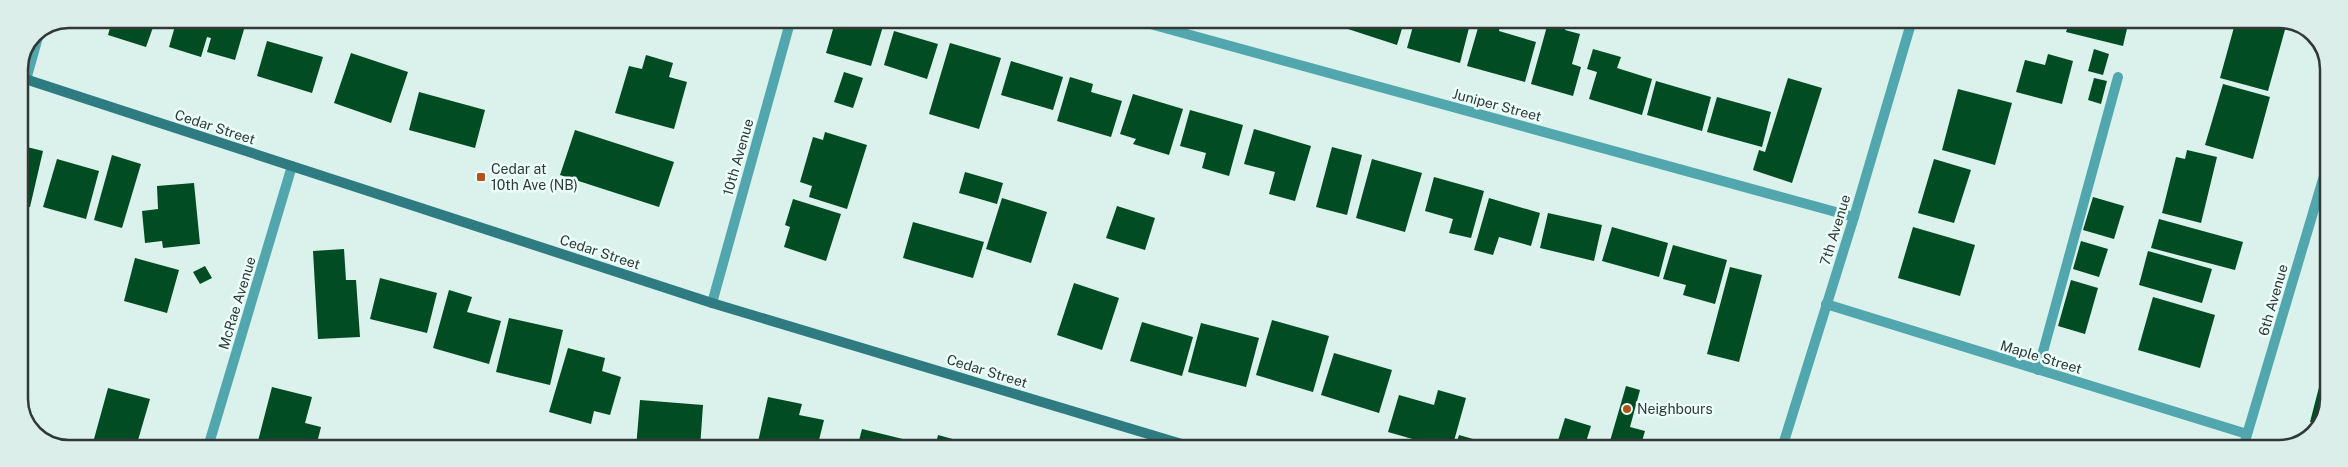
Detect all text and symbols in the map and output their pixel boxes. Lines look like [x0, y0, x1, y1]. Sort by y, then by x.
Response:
street label: Juniper Street [1451, 85, 1543, 125]
street label: Cedar Street [173, 107, 257, 147]
street label: 10th Avenue [719, 117, 757, 197]
place label: Cedar at 10th Ave (NB) [491, 161, 578, 193]
marker: Cedar at 10th Ave (NB) [475, 171, 487, 183]
street label: 7th Avenue [1817, 193, 1853, 267]
street label: Cedar Street [558, 232, 642, 272]
street label: McRae Avenue [215, 255, 259, 351]
street label: 6th Avenue [2255, 262, 2291, 338]
street label: Maple Street [1998, 337, 2084, 377]
street label: Cedar Street [945, 351, 1029, 391]
place label: Neighbours [1637, 401, 1713, 417]
marker: Neighbours [1621, 403, 1633, 415]

